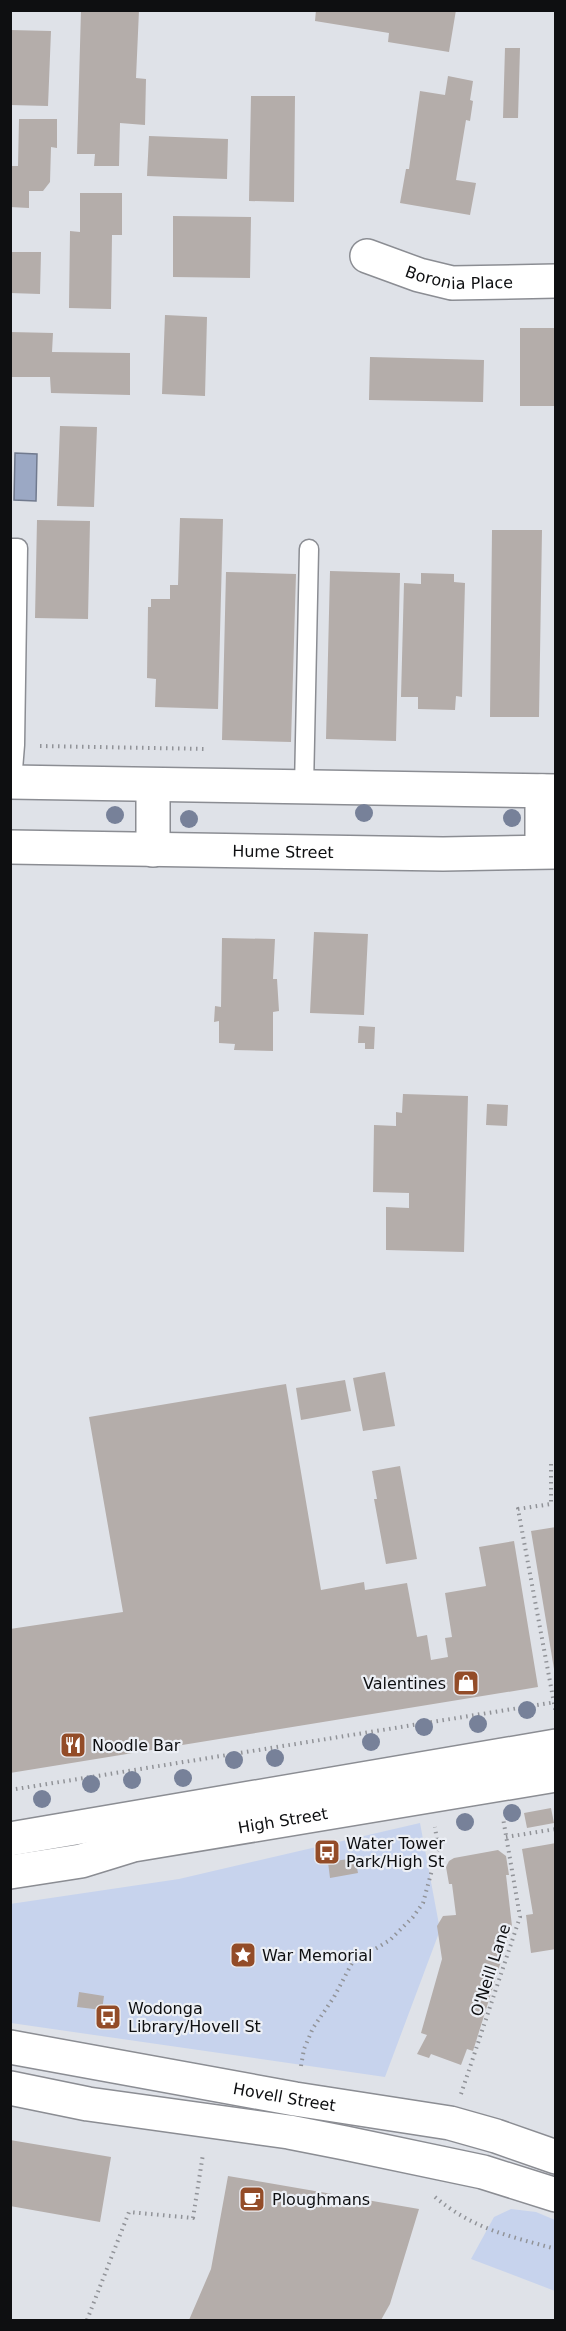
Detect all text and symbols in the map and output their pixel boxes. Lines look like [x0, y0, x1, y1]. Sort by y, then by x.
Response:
street label: Boronia Place [403, 262, 513, 293]
street label: Hume Street [232, 842, 334, 862]
shop icon: Valentines [451, 1668, 481, 1698]
place label: Valentines [363, 1674, 446, 1693]
restaurant icon: Noodle Bar [58, 1730, 88, 1760]
place label: Noodle Bar [92, 1736, 181, 1755]
street label: High Street [237, 1804, 329, 1837]
place label: Water Tower Park/High St [346, 1834, 445, 1871]
bus stop icon: Water Tower Park/High St [312, 1837, 342, 1867]
street label: O'Neill Lane [467, 1922, 514, 2019]
place icon: War Memorial [228, 1940, 258, 1970]
place label: War Memorial [262, 1946, 373, 1965]
place label: Wodonga Library/Hovell St [128, 1999, 261, 2036]
bus stop icon: Wodonga Library/Hovell St [93, 2002, 123, 2032]
street label: Hovell Street [232, 2079, 337, 2115]
cafe icon: Ploughmans [237, 2184, 267, 2214]
place label: Ploughmans [272, 2190, 370, 2209]

